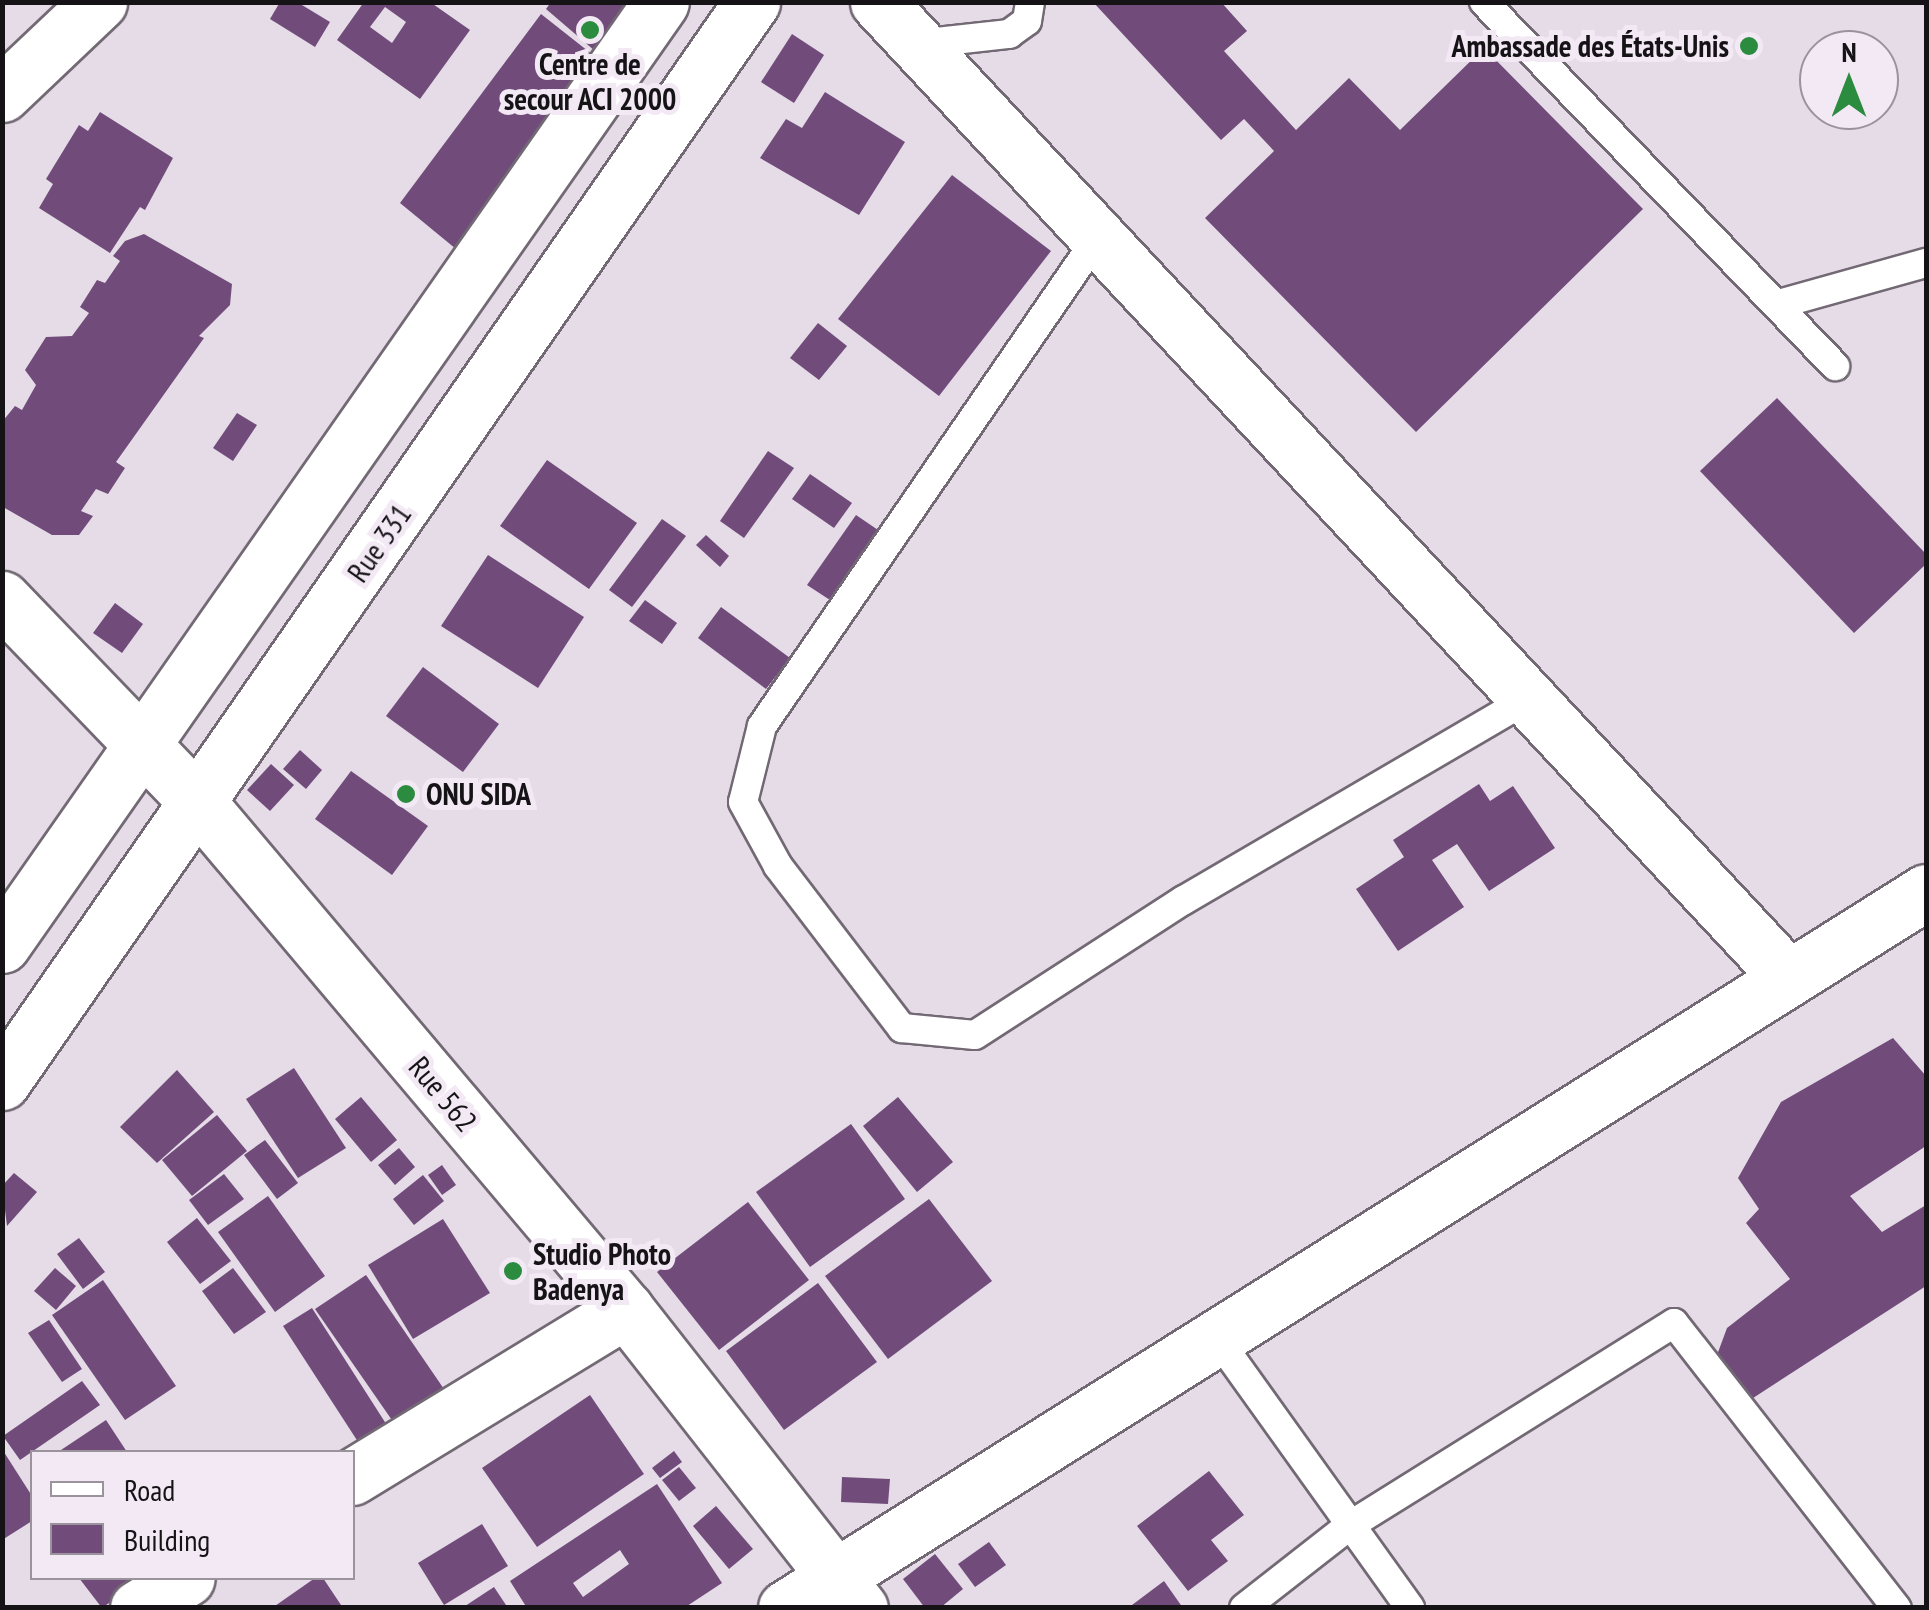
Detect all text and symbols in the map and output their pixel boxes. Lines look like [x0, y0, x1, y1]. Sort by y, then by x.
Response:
marker: Centre de secour ACI 2000 [579, 19, 601, 41]
place label: Ambassade des États-Unis [1451, 28, 1729, 64]
north arrow [1799, 30, 1899, 130]
text: N [1841, 33, 1857, 70]
marker: Ambassade des États-Unis [1738, 35, 1760, 57]
place label: Centre de secour ACI 2000 [503, 46, 677, 116]
street label: Rue 331 [339, 497, 419, 589]
place label: ONU SIDA [426, 776, 531, 812]
marker: ONU SIDA [395, 783, 417, 805]
street label: Rue 562 [401, 1049, 485, 1139]
place label: Studio Photo Badenya [533, 1236, 671, 1306]
marker: Studio Photo Badenya [502, 1260, 524, 1282]
legend [30, 1450, 355, 1580]
text: Road [124, 1470, 175, 1509]
text: Building [124, 1520, 210, 1559]

